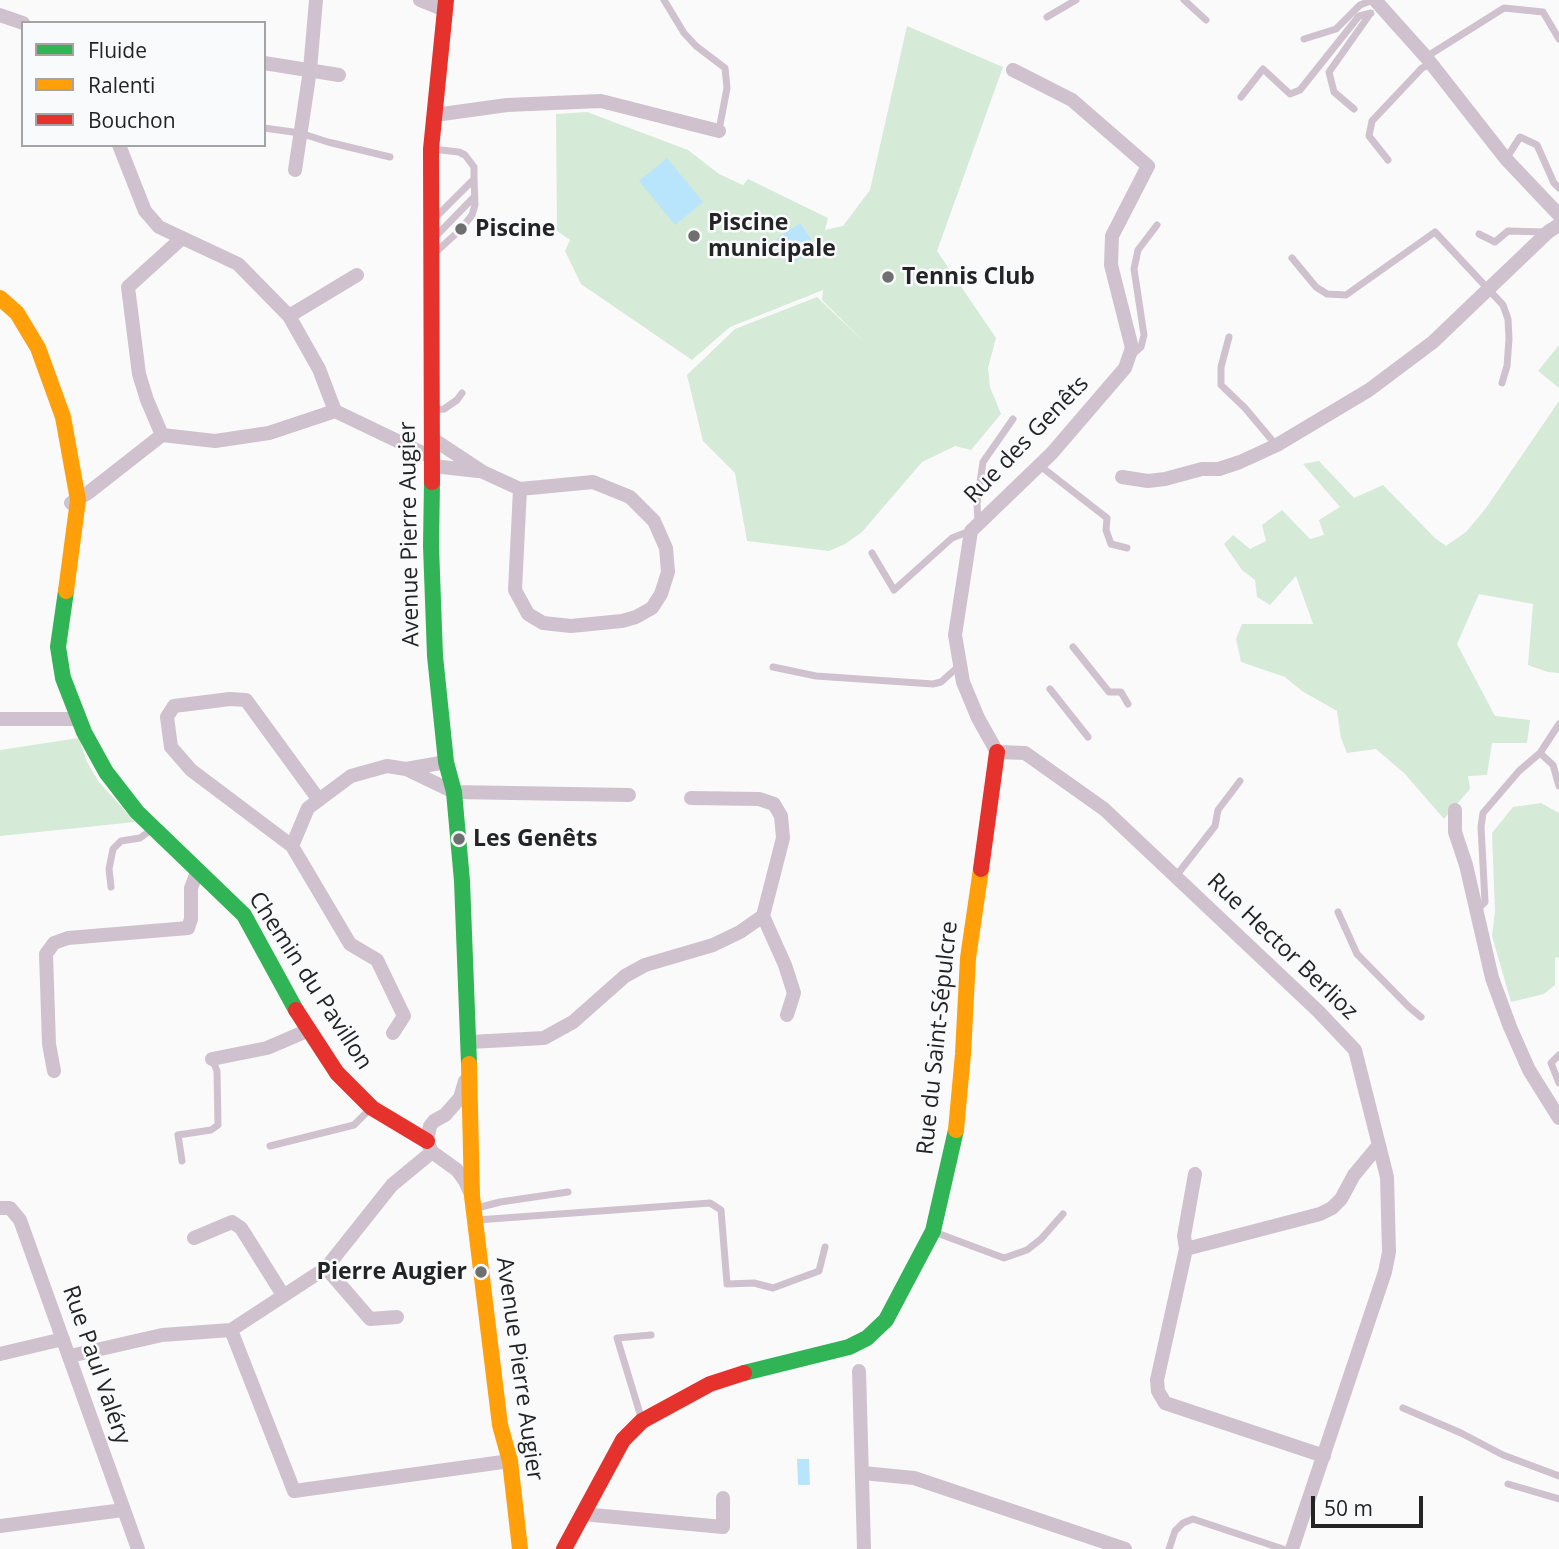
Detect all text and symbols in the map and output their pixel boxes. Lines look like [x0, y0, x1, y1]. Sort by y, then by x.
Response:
legend [21, 21, 266, 147]
text: Fluide [88, 36, 147, 64]
text: Ralenti [88, 71, 155, 99]
text: Bouchon [88, 106, 176, 134]
place label: Piscine municipale [708, 209, 836, 263]
place label: Piscine [475, 215, 555, 243]
marker: Piscine [453, 221, 469, 237]
marker: Piscine municipale [686, 228, 702, 244]
place label: Tennis Club [902, 263, 1035, 291]
marker: Tennis Club [880, 269, 896, 285]
street label: Rue des Genêts [959, 370, 1095, 510]
street label: Avenue Pierre Augier [394, 421, 426, 647]
place label: Les Genêts [473, 825, 597, 853]
marker: Les Genêts [451, 831, 467, 847]
street label: Rue Hector Berlioz [1201, 868, 1363, 1026]
street label: Chemin du Pavillon [242, 887, 378, 1075]
street label: Rue du Saint-Sépulcre [912, 920, 964, 1156]
street label: Avenue Pierre Augier [490, 1255, 548, 1483]
place label: Pierre Augier [316, 1258, 467, 1286]
marker: Pierre Augier [473, 1264, 489, 1280]
street label: Rue Paul Valéry [56, 1282, 136, 1448]
scale bar [1314, 1482, 1426, 1526]
text: 50 m [1324, 1494, 1373, 1522]

